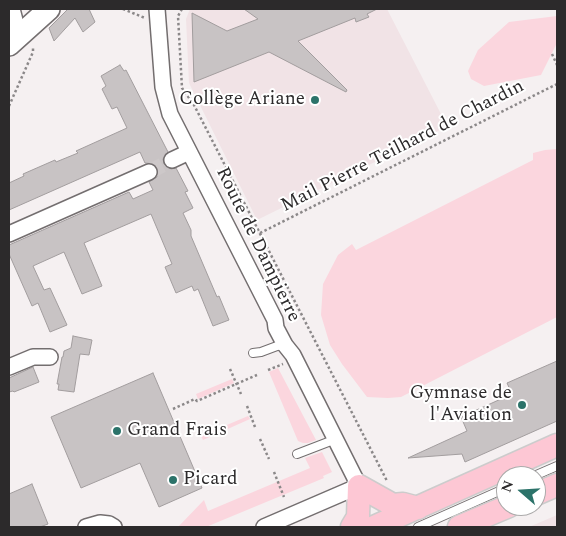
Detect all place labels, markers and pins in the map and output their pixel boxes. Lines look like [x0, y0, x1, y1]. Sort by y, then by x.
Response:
place label: Collège Ariane [179, 89, 305, 111]
marker: Collège Ariane [309, 94, 321, 106]
place label: Gymnase de l'Aviation [410, 383, 512, 427]
marker: Gymnase de l'Aviation [516, 399, 528, 411]
place label: Grand Frais [127, 420, 227, 442]
marker: Grand Frais [111, 425, 123, 437]
place label: Picard [183, 469, 238, 491]
marker: Picard [167, 474, 179, 486]

